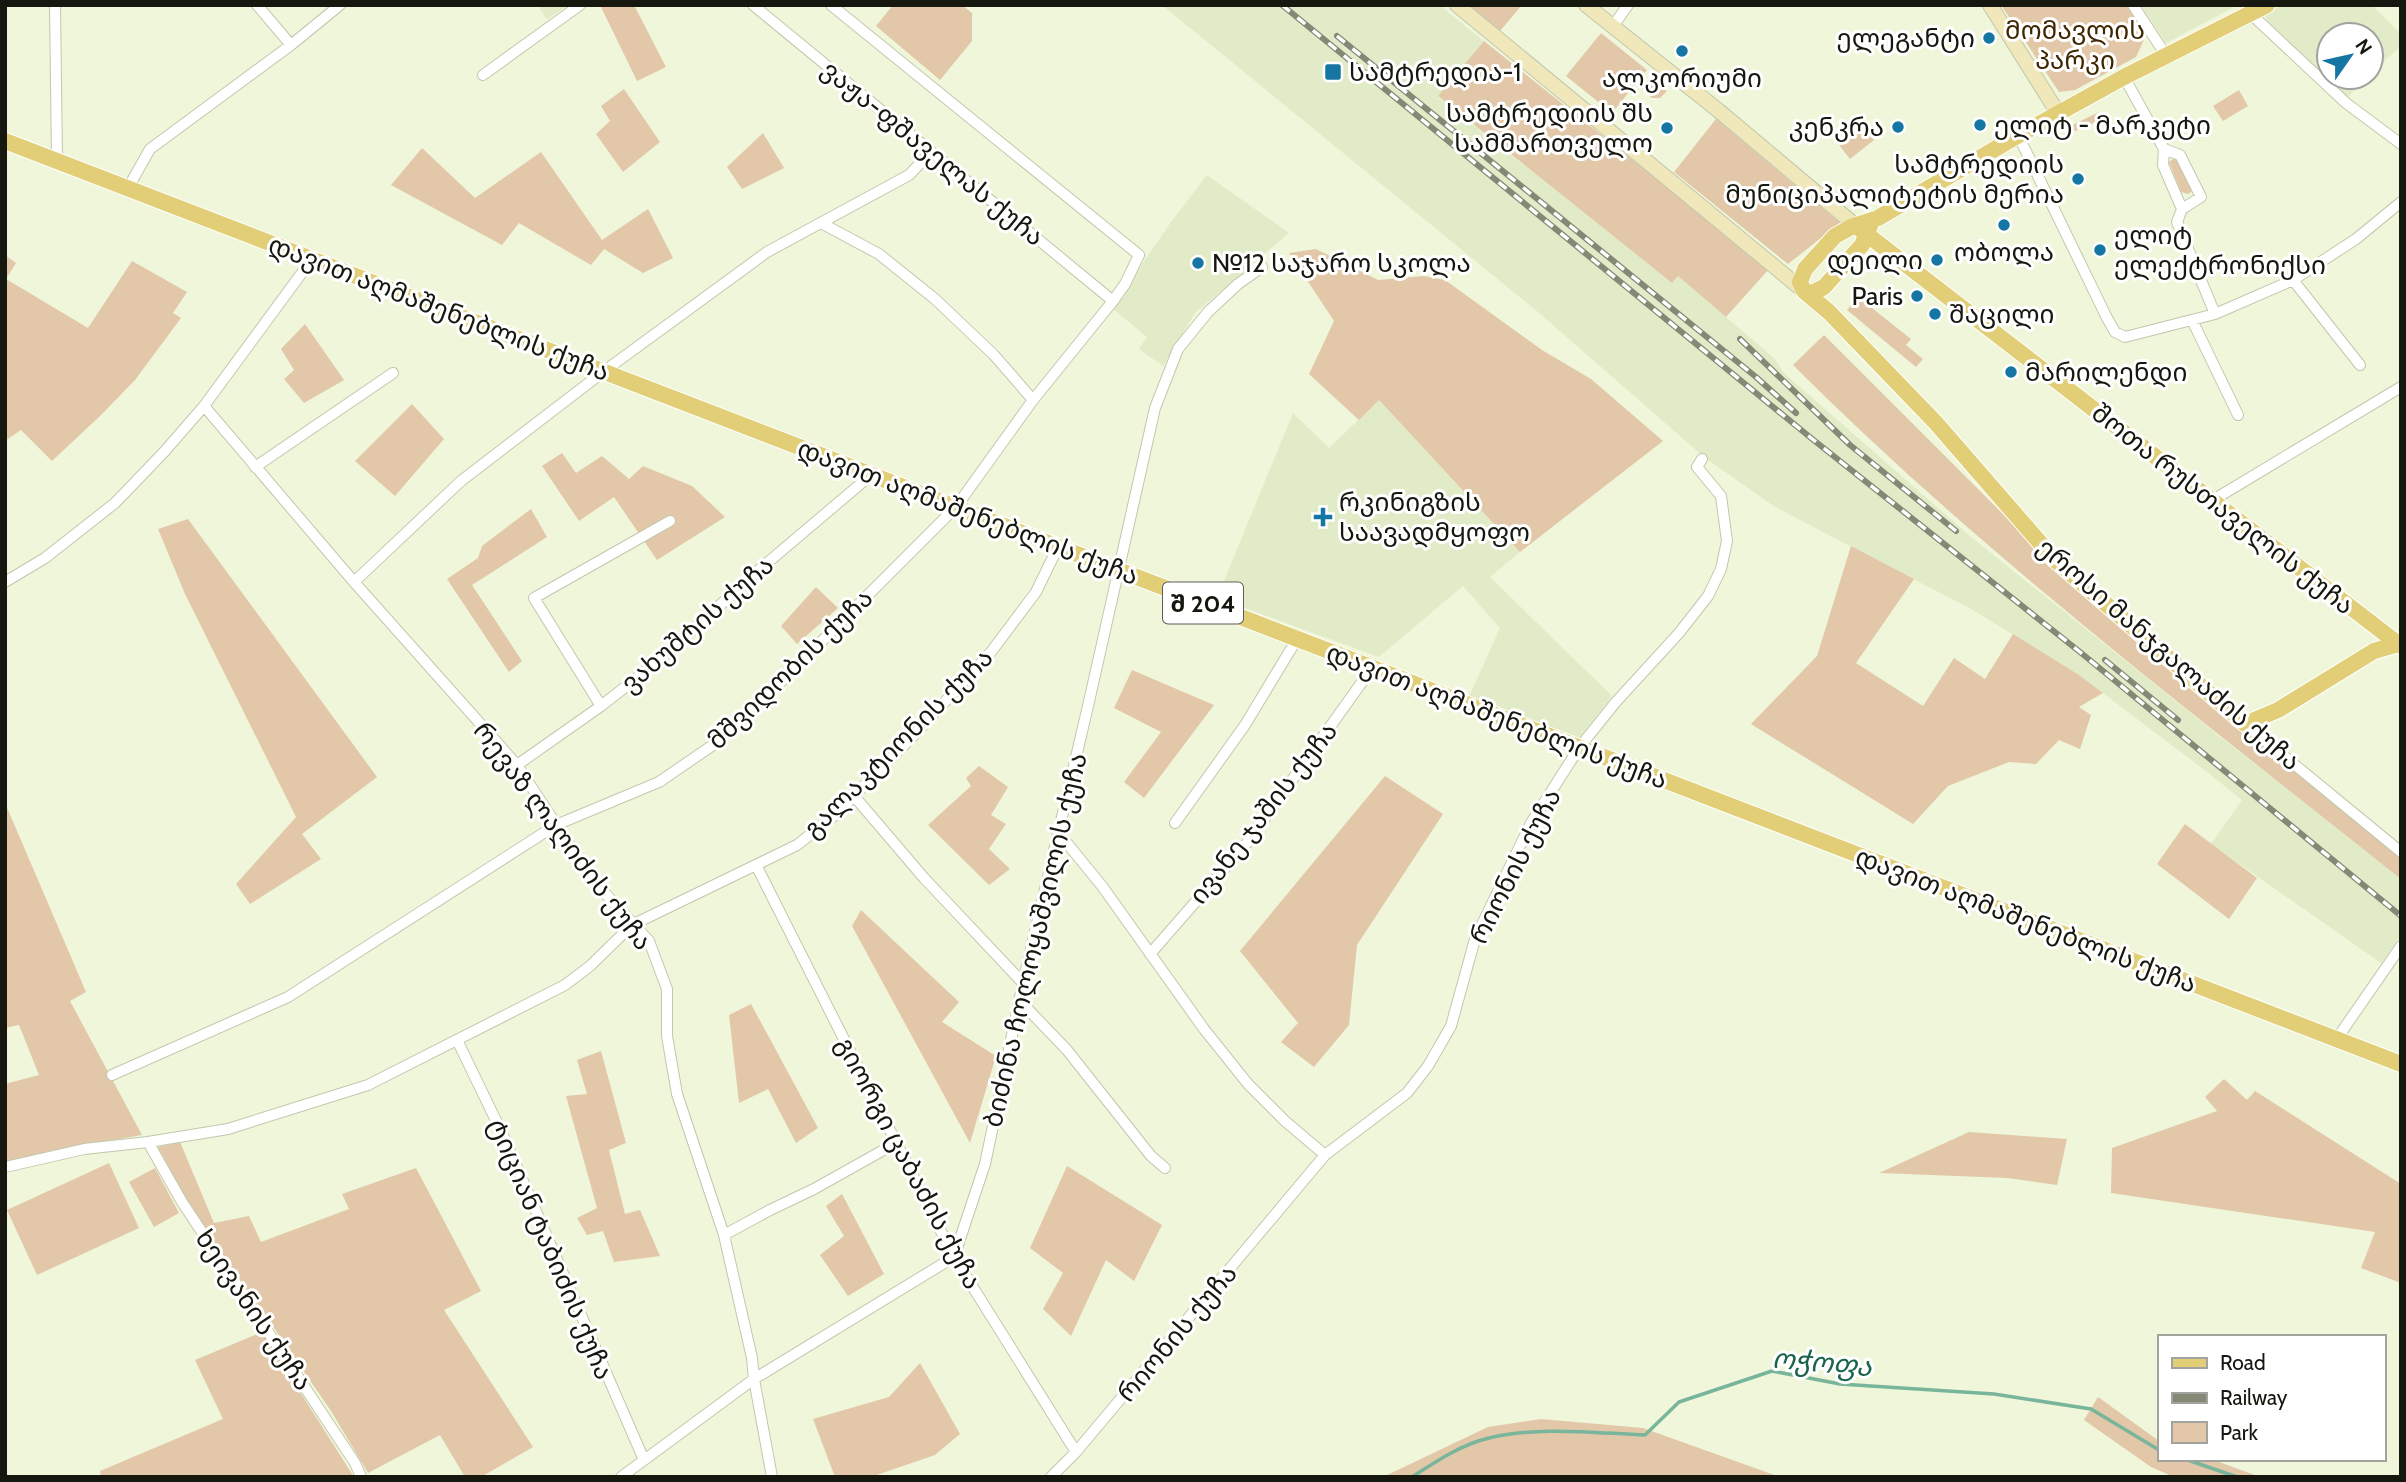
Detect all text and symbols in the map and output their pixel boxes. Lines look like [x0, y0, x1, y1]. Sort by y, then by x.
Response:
park label: მომავლის პარკი [2005, 14, 2145, 76]
north arrow [2315, 21, 2385, 91]
place label: ელეგანტი [1836, 22, 1975, 54]
marker: ელეგანტი [1981, 30, 1997, 46]
text: N [2350, 35, 2377, 59]
marker: ალკორიუმი [1674, 43, 1690, 59]
street label: ვაჟა-ფშაველას ქუჩა [815, 53, 1051, 253]
place label: სამტრედია-1 [1349, 56, 1522, 88]
marker: სამტრედია-1 [1323, 62, 1343, 82]
place label: ალკორიუმი [1602, 62, 1762, 94]
place label: სამტრედიის შს სამმართველო [1446, 97, 1653, 159]
place label: ელიტ - მარკეტი [1994, 109, 2211, 141]
place label: კენკრა [1789, 111, 1884, 143]
marker: ელიტ - მარკეტი [1972, 117, 1988, 133]
marker: კენკრა [1890, 119, 1906, 135]
marker: სამტრედიის შს სამმართველო [1659, 120, 1675, 136]
place label: სამტრედიის მუნიციპალიტეტის მერია [1725, 148, 2064, 210]
marker: სამტრედიის მუნიციპალიტეტის მერია [2070, 171, 2086, 187]
marker: ობოლა [1996, 217, 2012, 233]
place label: ელიტ ელექტრონიქსი [2114, 219, 2326, 281]
street label: დავით აღმაშენებლის ქუჩა [264, 228, 614, 388]
place label: ობოლა [1954, 236, 2054, 268]
marker: ელიტ ელექტრონიქსი [2092, 242, 2108, 258]
place label: დეილი [1827, 244, 1923, 276]
place label: №12 საჯარო სკოლა [1212, 247, 1471, 279]
marker: დეილი [1929, 252, 1945, 268]
marker: №12 საჯარო სკოლა [1190, 255, 1206, 271]
place label: Paris [1852, 280, 1903, 312]
marker: Paris [1909, 288, 1925, 304]
place label: შაცილი [1949, 298, 2054, 330]
marker: შაცილი [1927, 306, 1943, 322]
place label: მარილენდი [2025, 356, 2187, 388]
marker: მარილენდი [2003, 364, 2019, 380]
street label: შოთა რუსთაველის ქუჩა [2085, 397, 2361, 621]
street label: დავით აღმაშენებლის ქუჩა [793, 432, 1143, 592]
place label: რკინიგზის საავადმყოფო [1339, 486, 1530, 548]
marker: რკინიგზის საავადმყოფო [1313, 507, 1333, 527]
street label: ეროსი მანჯგალაძის ქუჩა [2031, 531, 2307, 777]
street label: ვახუშტის ქუჩა [614, 549, 780, 699]
street label: მშვიდობის ქუჩა [701, 582, 879, 756]
road number: შ 204 [1163, 582, 1243, 624]
street label: დავით აღმაშენებლის ქუჩა [1322, 636, 1672, 796]
street label: გალაკტიონის ქუჩა [796, 641, 1000, 845]
street label: რევაზ ლაღიძის ქუჩა [467, 716, 659, 956]
street label: ივანე ჯაშის ქუჩა [1182, 716, 1344, 910]
street label: ბიძინა ჩოლოყაშვილის ქუჩა [976, 750, 1094, 1130]
street label: რიონის ქუჩა [1462, 783, 1568, 949]
street label: დავით აღმაშენებლის ქუჩა [1851, 840, 2201, 1000]
street label: გიორგი ცაბაძის ქუჩა [829, 1031, 989, 1295]
street label: ტიციან ტაბიძის ქუჩა [481, 1114, 621, 1384]
street label: ხეივანის ქუჩა [188, 1223, 320, 1397]
street label: რიონის ქუჩა [1110, 1258, 1244, 1408]
legend [2158, 1335, 2385, 1461]
water label: ოჭოფა [1771, 1341, 1874, 1383]
text: Road [2220, 1350, 2266, 1375]
text: Railway [2220, 1385, 2288, 1410]
text: Park [2220, 1420, 2258, 1445]

